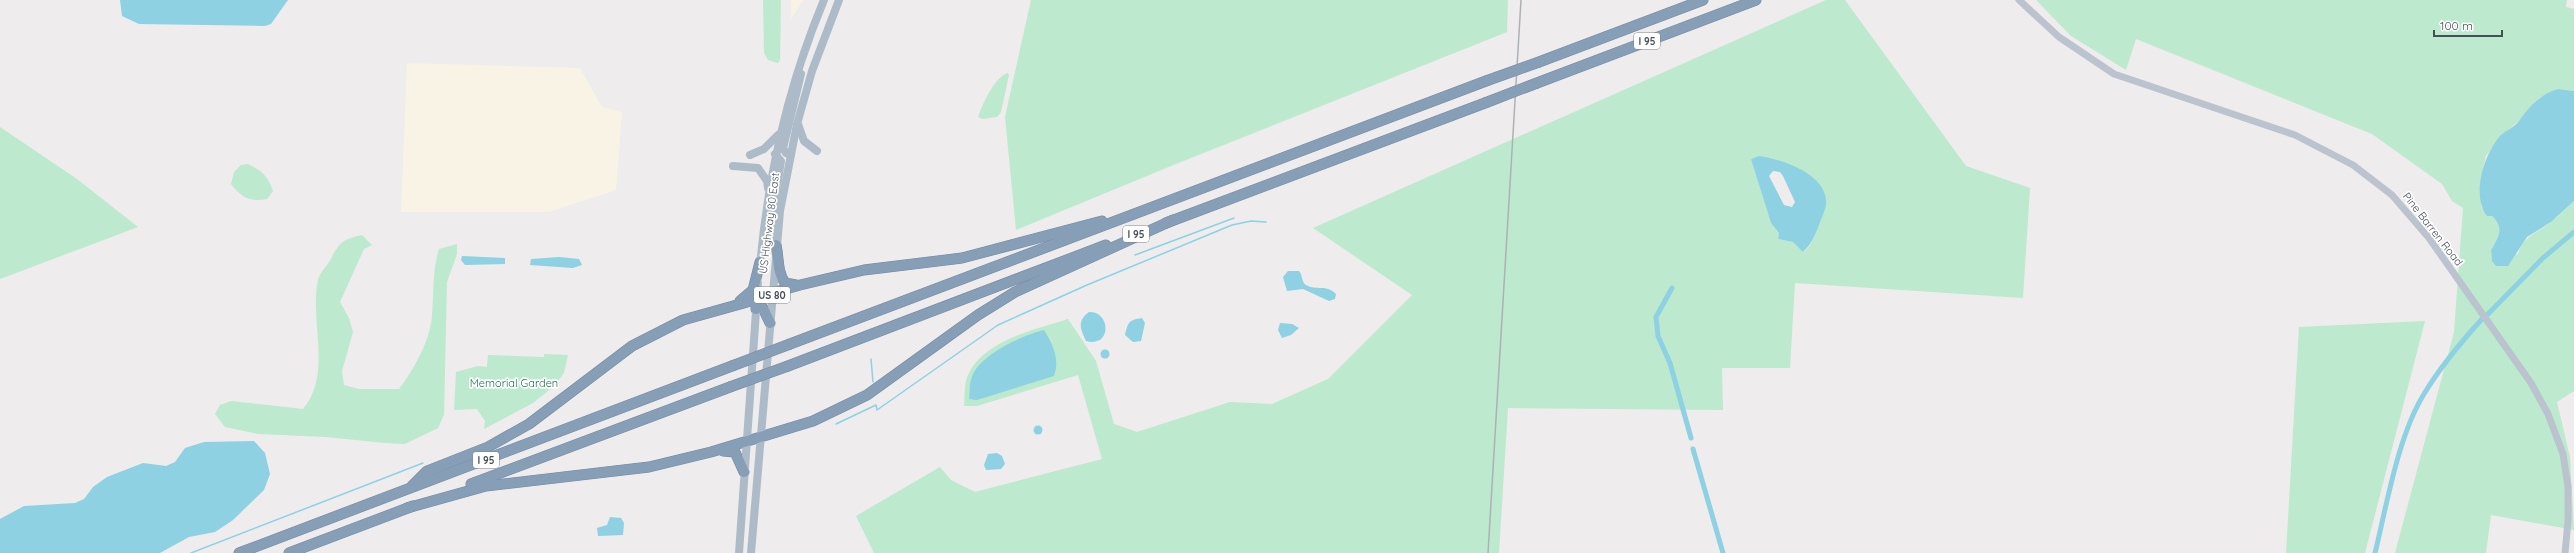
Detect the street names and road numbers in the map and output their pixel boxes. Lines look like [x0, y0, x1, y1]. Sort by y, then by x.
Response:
road number: I 95 [1634, 33, 1660, 49]
street label: US Highway 80 East [756, 171, 782, 274]
street label: Pine Barren Road [2400, 189, 2466, 269]
road number: I 95 [1123, 226, 1149, 242]
road number: US 80 [754, 287, 790, 303]
road number: I 95 [473, 452, 499, 468]

